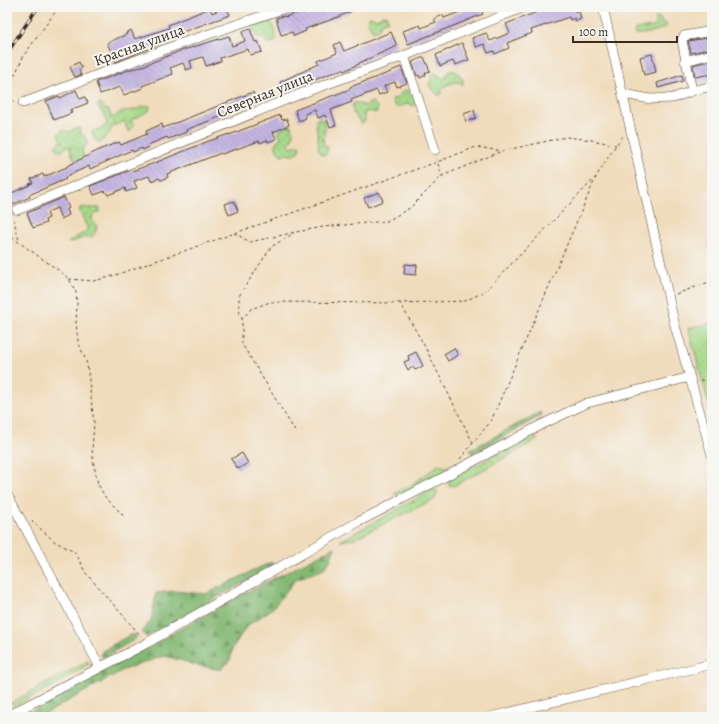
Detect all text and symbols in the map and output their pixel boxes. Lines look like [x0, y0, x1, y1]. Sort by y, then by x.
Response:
scale bar [573, 18, 677, 44]
street label: Красная улица [91, 19, 187, 71]
text: 100 m [579, 24, 608, 40]
street label: Северная улица [214, 66, 316, 122]

